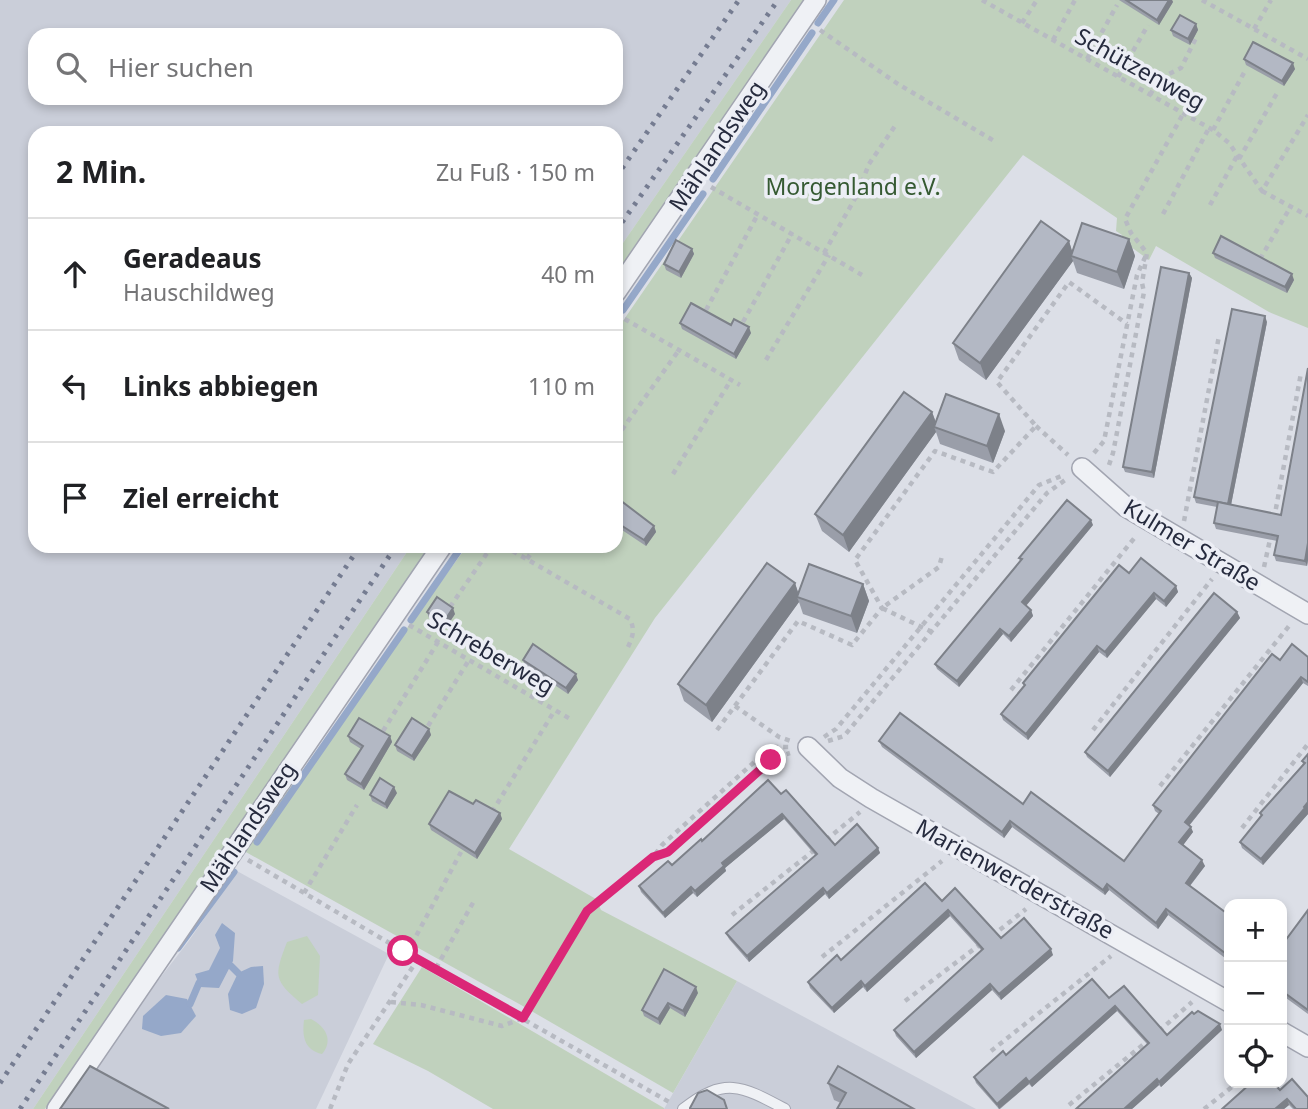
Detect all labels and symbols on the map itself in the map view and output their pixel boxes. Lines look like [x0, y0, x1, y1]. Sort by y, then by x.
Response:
street label: Schützenweg [1070, 19, 1211, 117]
street label: Mählandsweg [661, 74, 772, 217]
park label: Morgenland e.V. [765, 170, 941, 202]
street label: Kulmer Straße [1118, 491, 1267, 598]
street label: Schreberweg [422, 603, 561, 701]
route end [755, 744, 786, 775]
street label: Mählandsweg [192, 755, 303, 898]
street label: Marienwerderstraße [911, 810, 1120, 946]
route start [387, 935, 418, 966]

